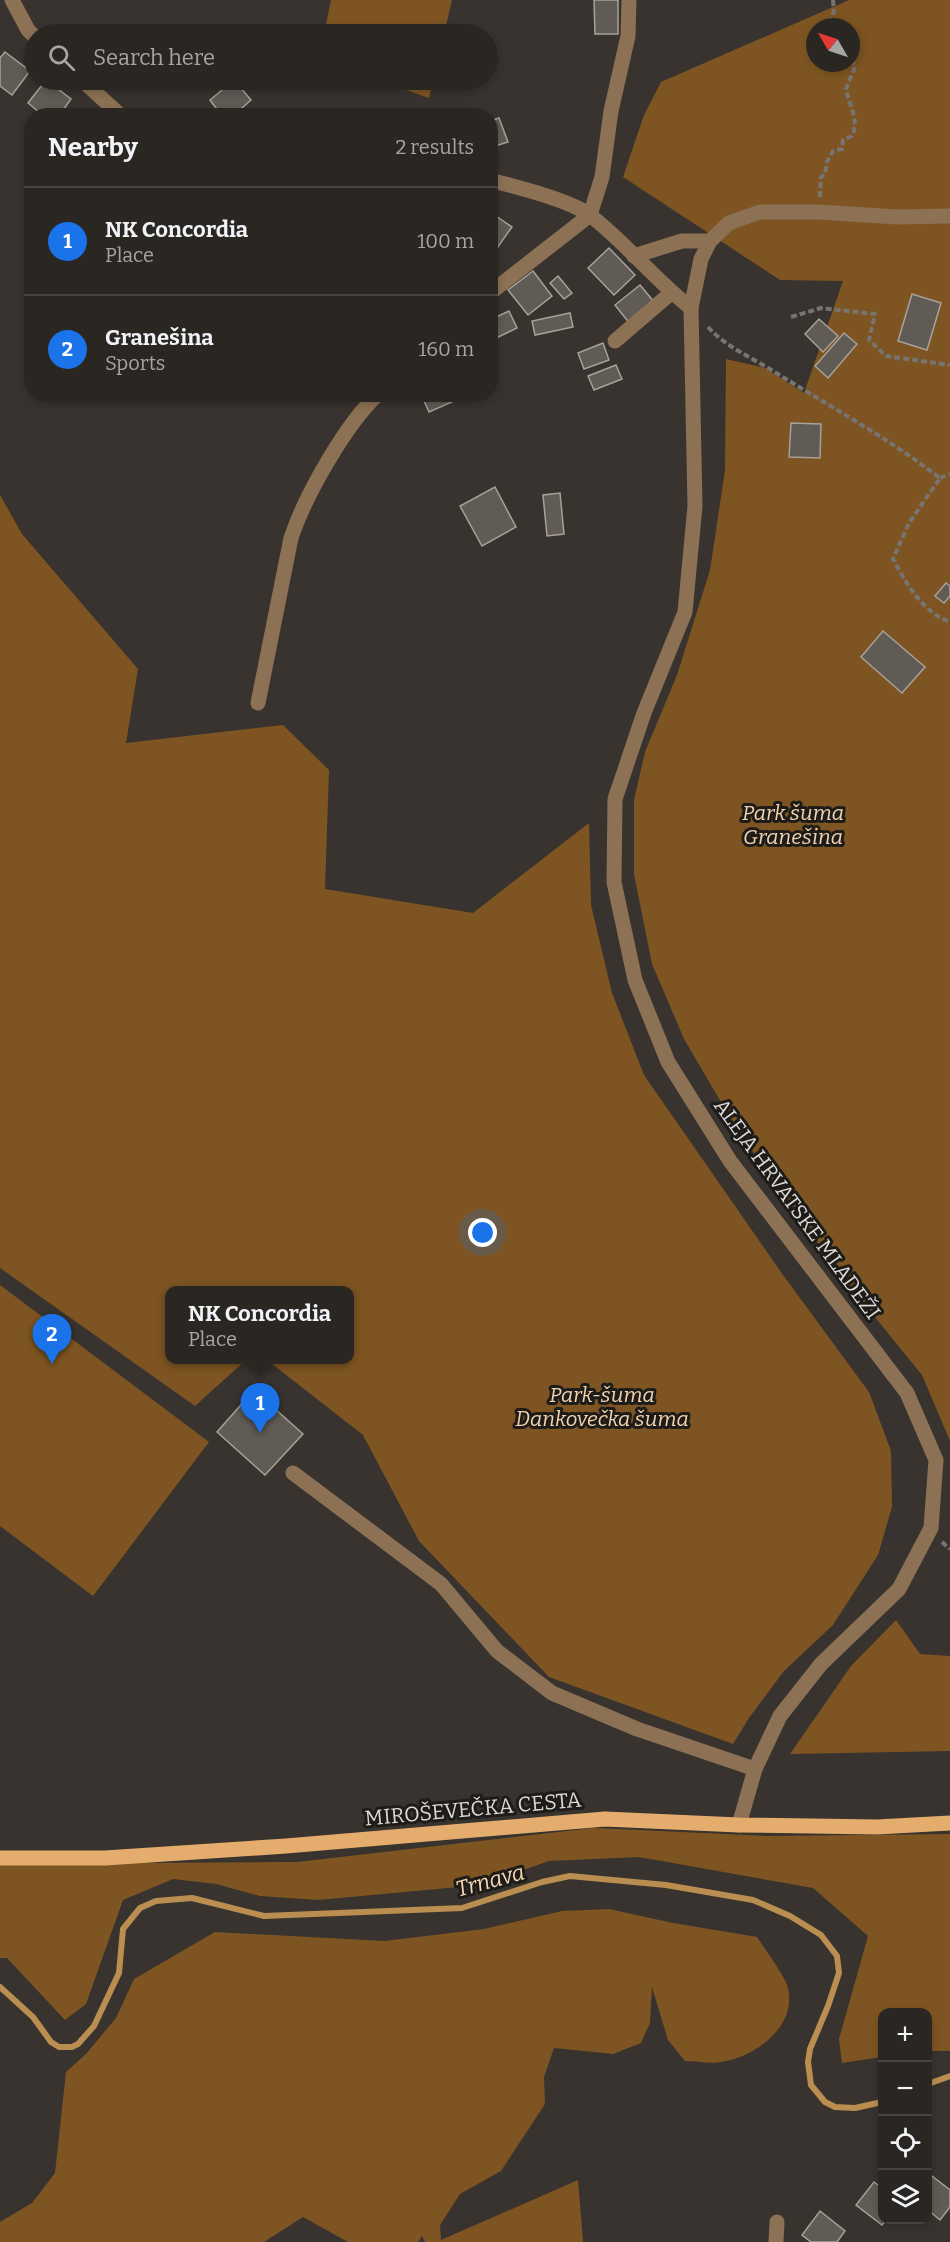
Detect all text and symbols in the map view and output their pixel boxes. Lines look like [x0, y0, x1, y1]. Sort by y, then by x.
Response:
north arrow [806, 18, 860, 72]
search box [24, 24, 498, 90]
icon: search [45, 41, 78, 74]
text: Search here [93, 44, 215, 71]
text: Nearby [48, 132, 138, 163]
text: 2 results [395, 135, 474, 159]
text: NK Concordia [105, 216, 248, 243]
text: 1 [63, 229, 72, 253]
text: 100 m [417, 229, 474, 253]
text: Place [105, 243, 154, 267]
text: Granešina [105, 324, 214, 351]
text: 2 [62, 337, 73, 361]
text: 160 m [418, 337, 474, 361]
text: Sports [105, 351, 165, 375]
park label: Park šuma Granešina [742, 800, 844, 850]
street label: ALEJA HRVATSKE MLADEŽI [708, 1093, 886, 1325]
your location [468, 1218, 497, 1247]
popup [165, 1286, 354, 1364]
text: NK Concordia [188, 1300, 331, 1327]
pin: 2 [32, 1314, 72, 1364]
text: Place [188, 1327, 237, 1351]
park label: Park-šuma Dankovečka šuma [515, 1382, 689, 1432]
pin: 1 [240, 1384, 280, 1433]
street label: MIROŠEVEČKA CESTA [364, 1787, 583, 1831]
water label: Trnava [453, 1858, 528, 1903]
map controls [878, 2008, 932, 2224]
button: + [878, 2008, 932, 2062]
button: − [878, 2062, 932, 2116]
button: locate [878, 2116, 932, 2170]
button: layers [878, 2170, 932, 2224]

